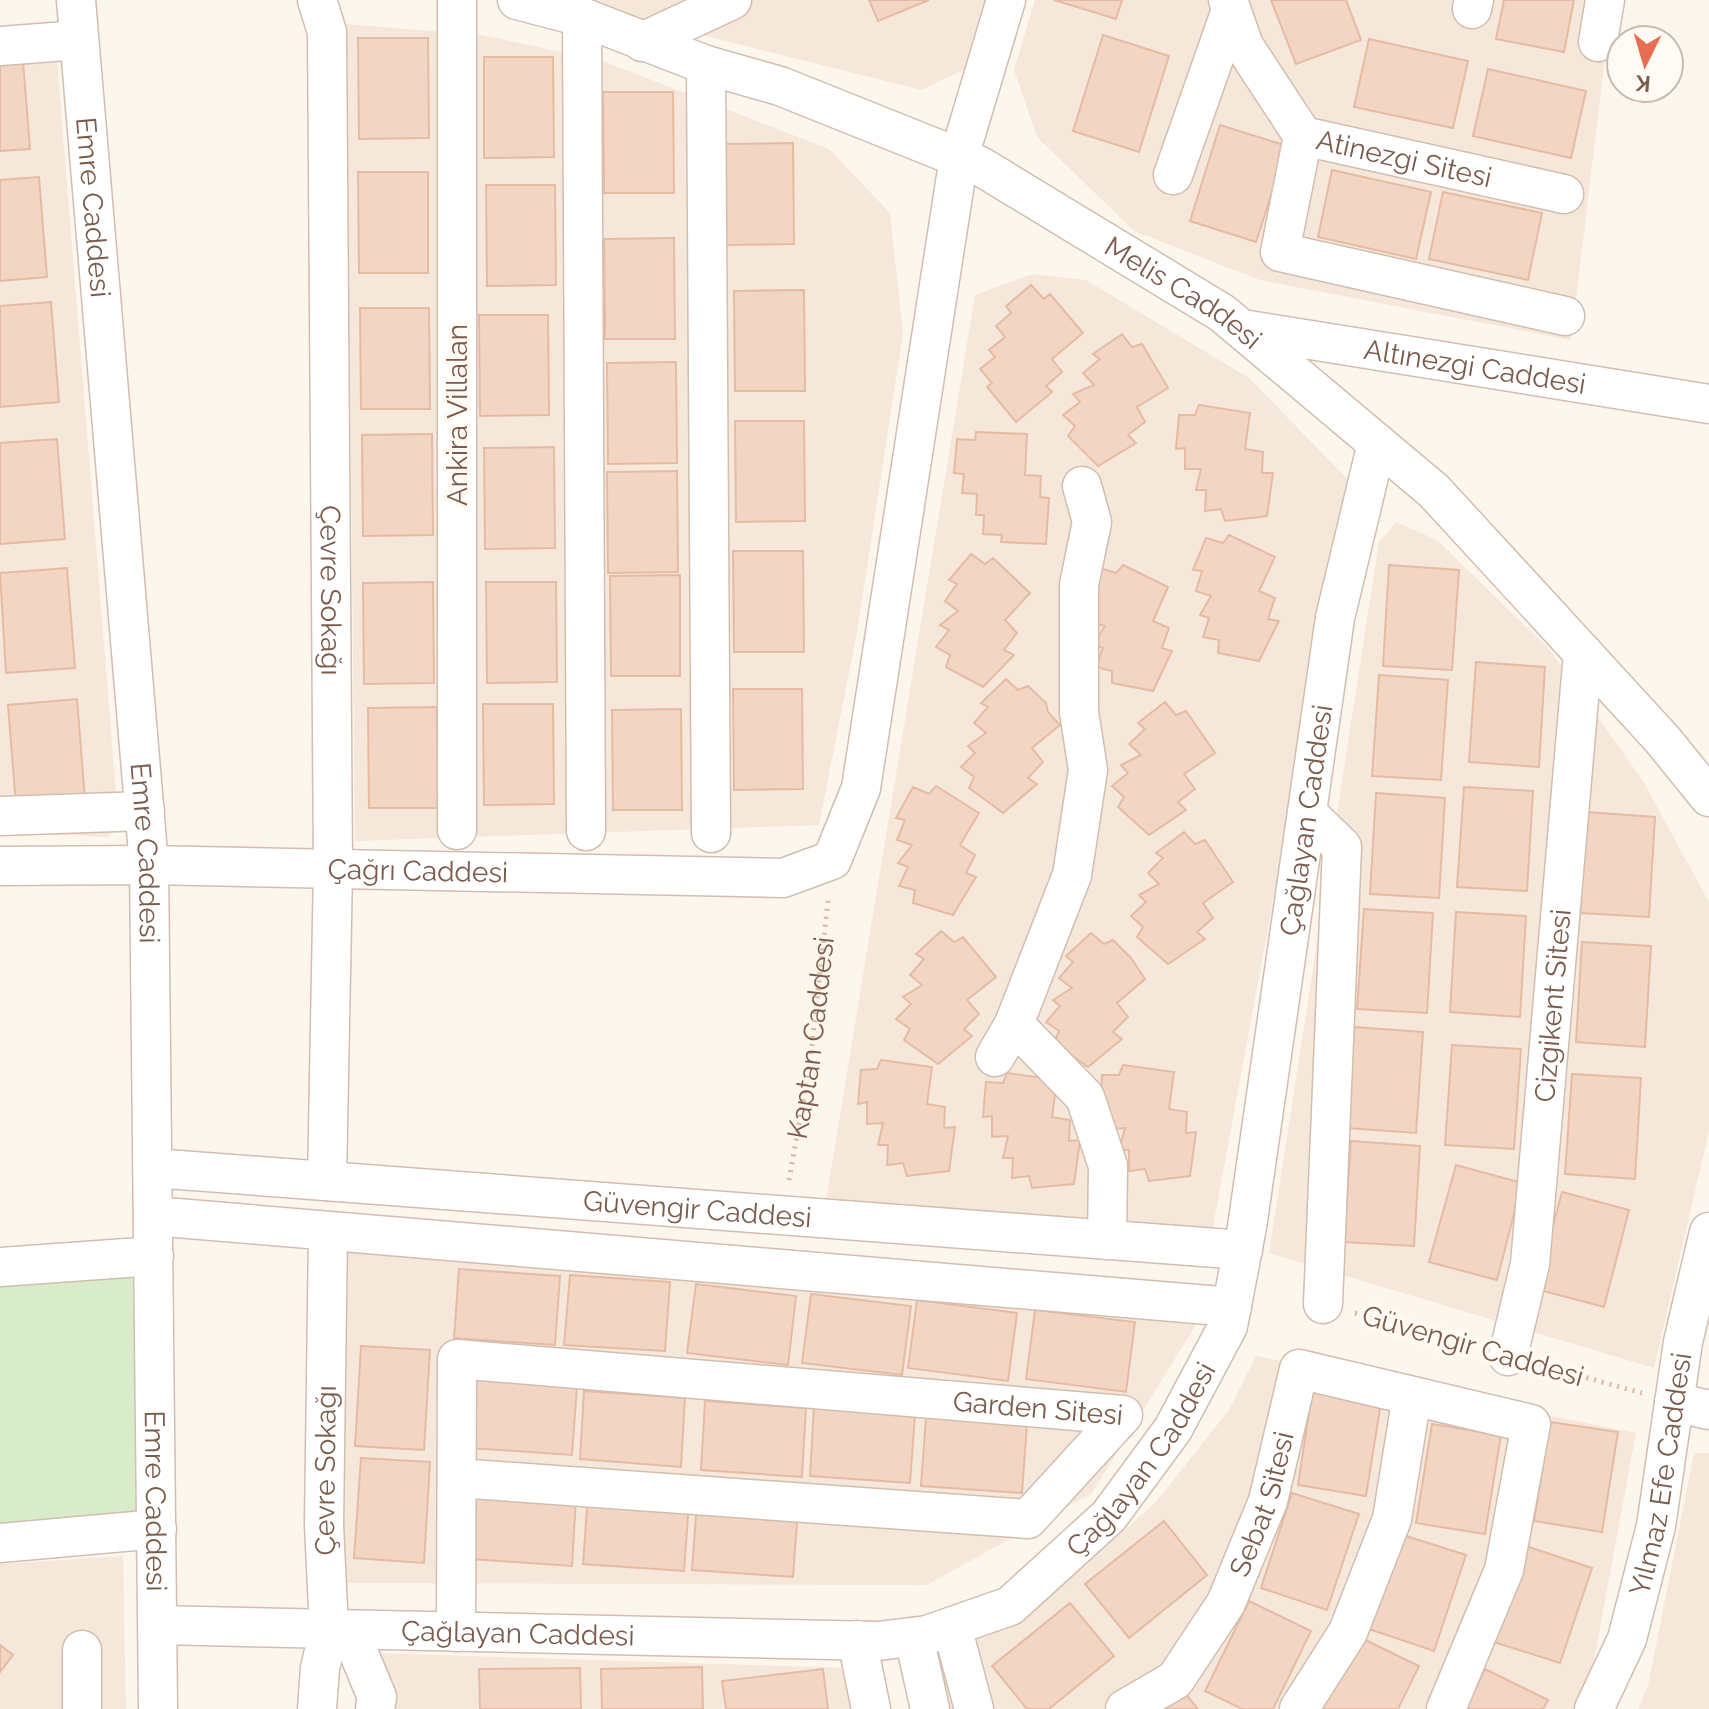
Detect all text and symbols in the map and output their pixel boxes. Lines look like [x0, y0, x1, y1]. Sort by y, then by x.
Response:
north arrow [1605, 24, 1685, 104]
text: K [1635, 70, 1652, 98]
street label: Emre Caddesi [69, 116, 118, 299]
street label: Atinezgi Sitesi [1313, 123, 1495, 194]
street label: Melis Caddesi [1099, 229, 1268, 356]
street label: Ankira Villalan [441, 324, 474, 506]
street label: Altınezgi Caddesi [1362, 332, 1588, 400]
street label: Çevre Sokağı [314, 505, 348, 676]
street label: Çağlayan Caddesi [1273, 702, 1339, 938]
street label: Emre Caddesi [124, 761, 166, 944]
street label: Çağrı Caddesi [327, 852, 508, 889]
street label: Cizgikent Sitesi [1528, 908, 1577, 1104]
street label: Kaptan Caddesi [780, 935, 840, 1141]
street label: Güvengir Caddesi [582, 1184, 813, 1234]
street label: Güvengir Caddesi [1358, 1299, 1588, 1393]
street label: Yılmaz Efe Caddesi [1622, 1350, 1698, 1599]
street label: Çağlayan Caddesi [1060, 1357, 1222, 1563]
street label: Garden Sitesi [952, 1384, 1124, 1431]
street label: Çevre Sokağı [307, 1385, 342, 1556]
street label: Emre Caddesi [138, 1410, 173, 1592]
street label: Sebat Sitesi [1222, 1428, 1300, 1581]
street label: Çağlayan Caddesi [401, 1614, 635, 1652]

